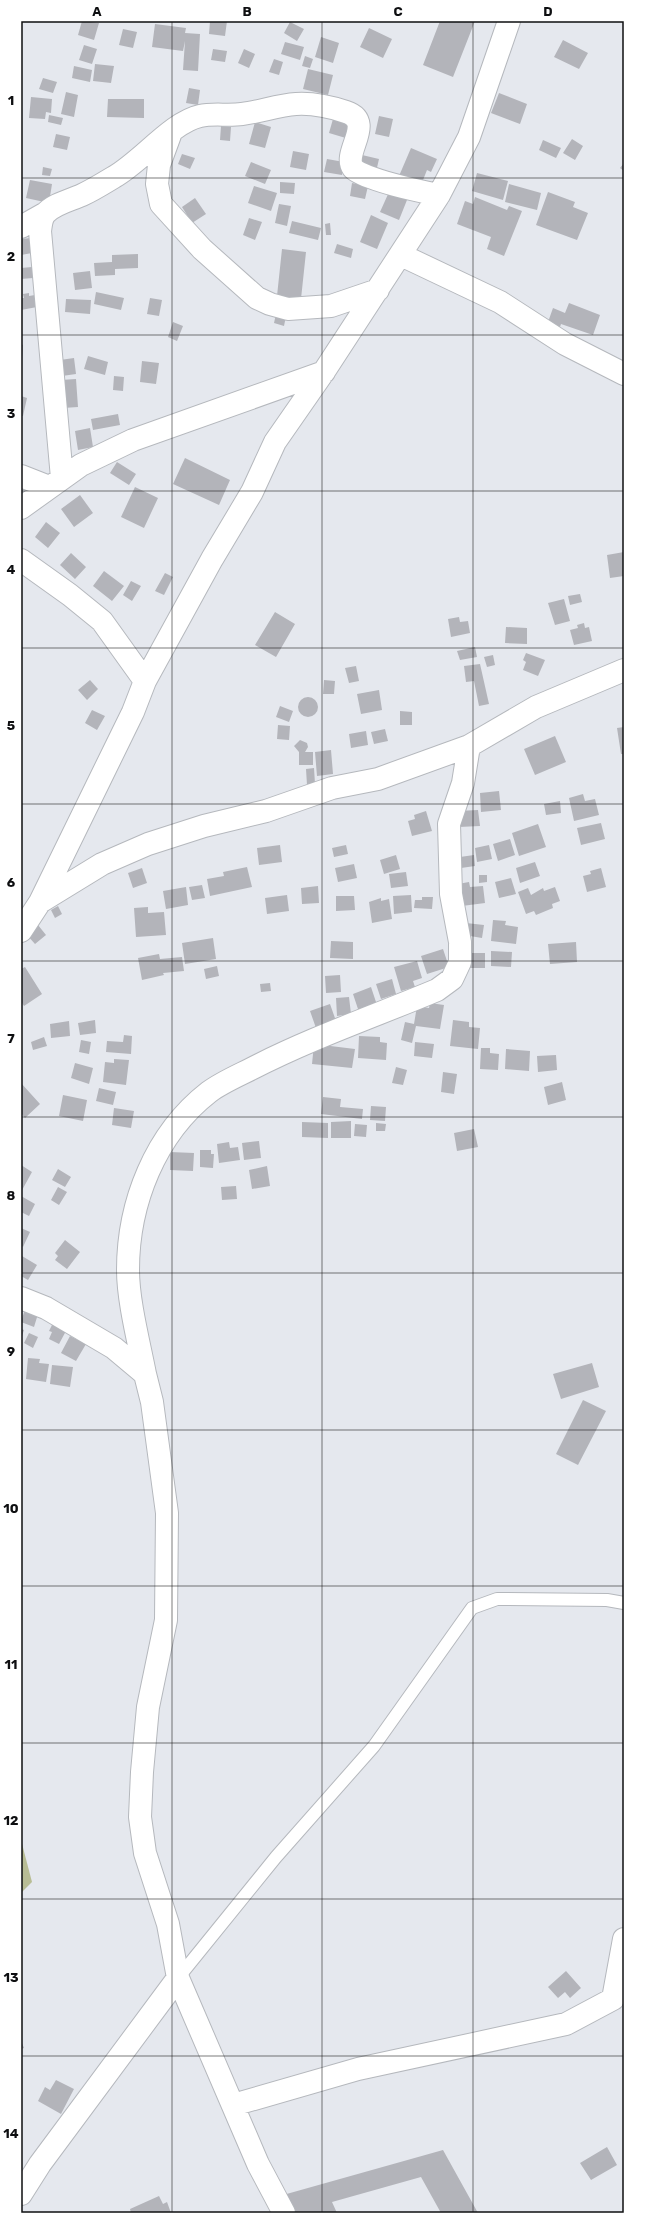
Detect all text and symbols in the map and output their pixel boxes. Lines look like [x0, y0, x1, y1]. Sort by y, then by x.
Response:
text: A [92, 4, 102, 19]
text: B [242, 4, 252, 19]
text: C [393, 4, 403, 19]
text: D [543, 4, 553, 19]
text: 1 [8, 93, 14, 108]
text: 2 [7, 249, 15, 264]
text: 3 [7, 406, 16, 421]
text: 4 [7, 562, 16, 577]
text: 5 [7, 718, 15, 733]
text: 6 [7, 875, 16, 890]
text: 7 [7, 1031, 15, 1046]
text: 8 [7, 1188, 16, 1203]
text: 9 [7, 1344, 15, 1359]
text: 10 [3, 1501, 19, 1516]
text: 11 [5, 1657, 17, 1672]
text: 12 [4, 1813, 18, 1828]
text: 13 [3, 1970, 19, 1985]
text: 14 [3, 2126, 19, 2141]

